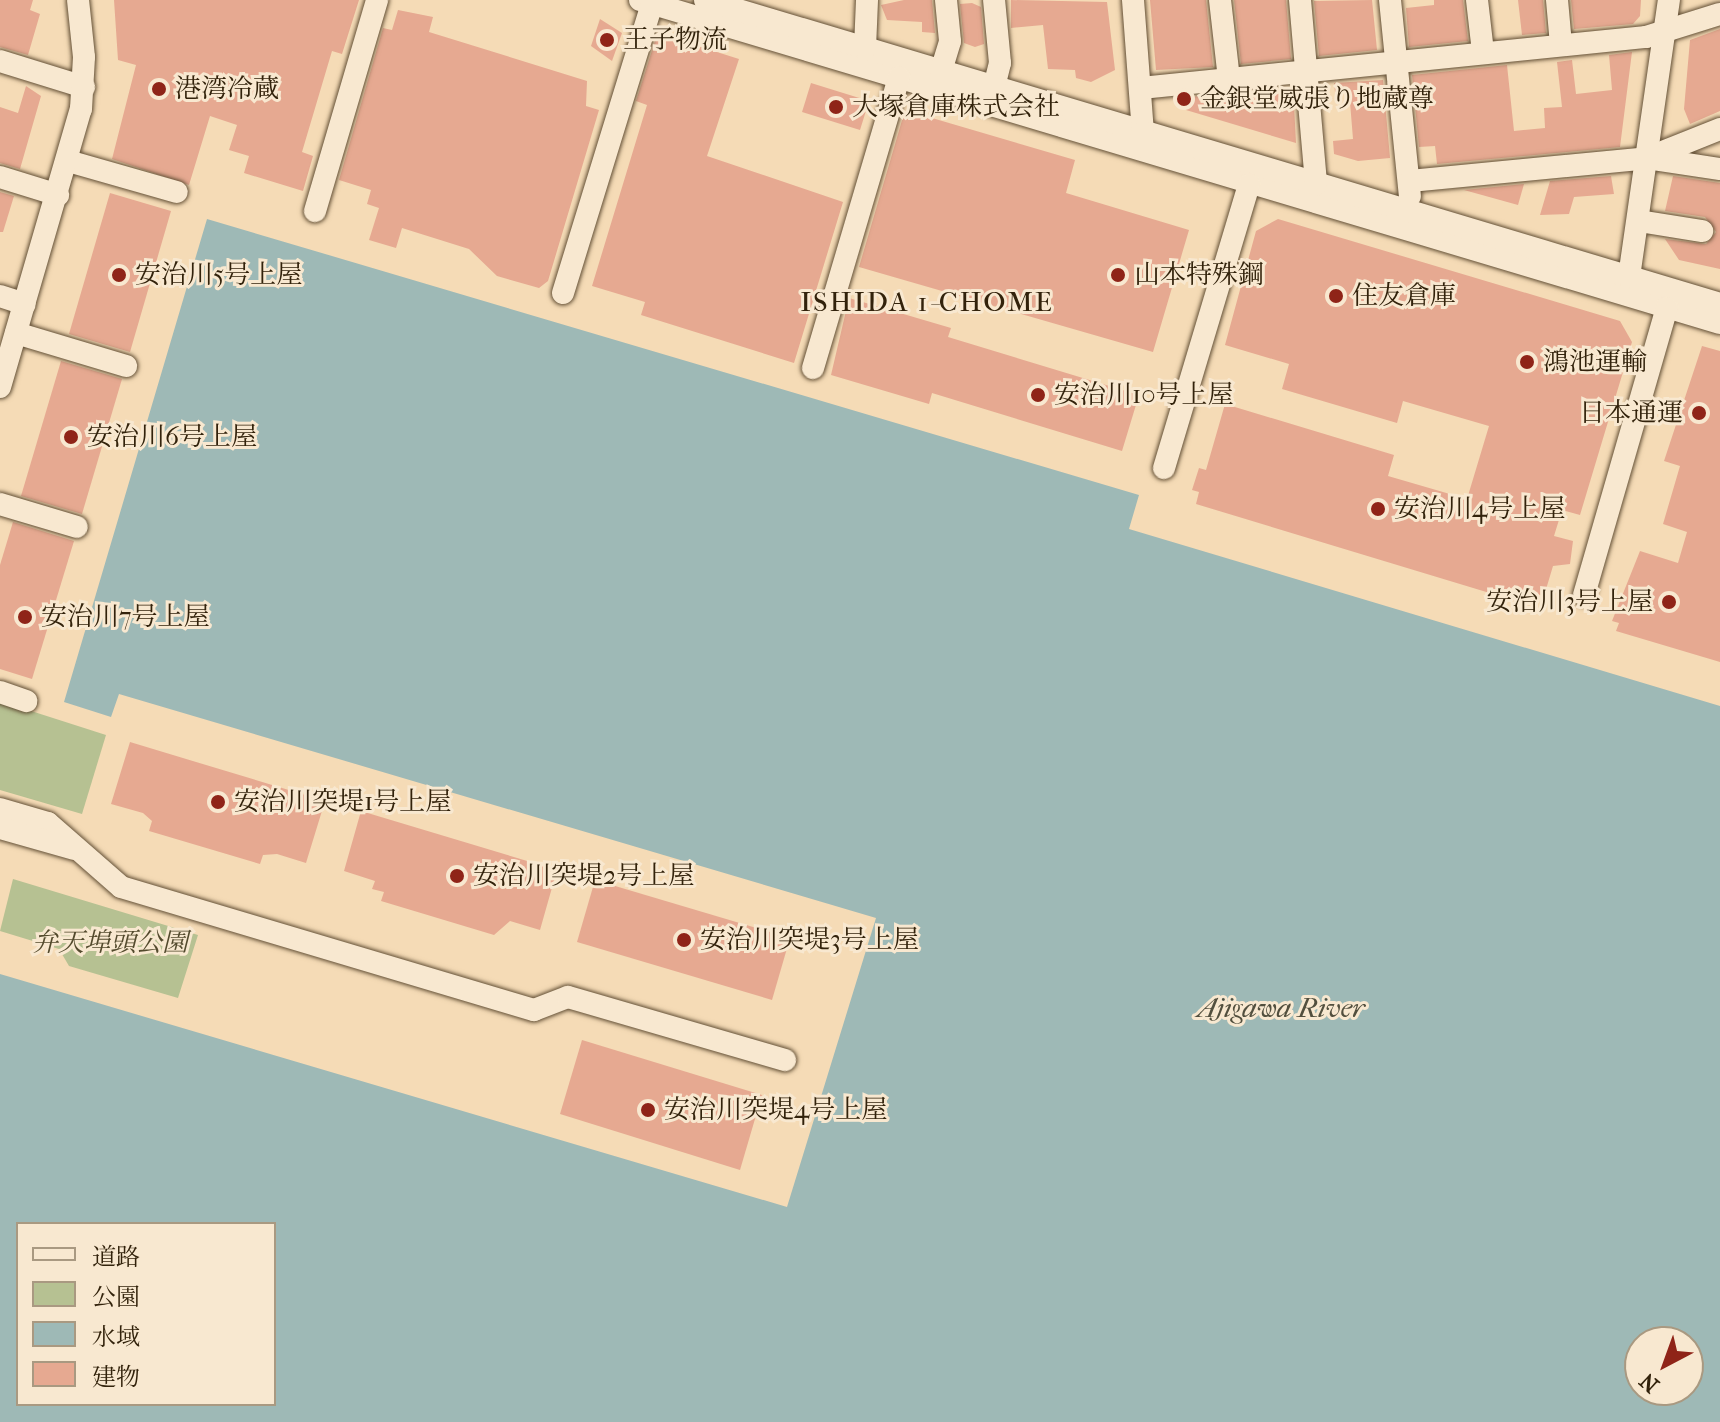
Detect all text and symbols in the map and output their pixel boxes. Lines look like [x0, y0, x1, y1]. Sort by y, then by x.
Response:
place label: 王子物流 [623, 24, 727, 56]
marker: 王子物流 [598, 31, 616, 49]
place label: 港湾冷蔵 [175, 73, 279, 105]
marker: 港湾冷蔵 [150, 80, 168, 98]
place label: 金銀堂威張り地蔵尊 [1200, 83, 1434, 115]
marker: 金銀堂威張り地蔵尊 [1175, 90, 1193, 108]
place label: 大塚倉庫株式会社 [852, 91, 1060, 123]
marker: 大塚倉庫株式会社 [827, 98, 845, 116]
place label: 安治川5号上屋 [135, 259, 302, 291]
place label: 山本特殊鋼 [1134, 259, 1264, 291]
marker: 安治川5号上屋 [110, 266, 128, 284]
marker: 山本特殊鋼 [1109, 266, 1127, 284]
place label: 住友倉庫 [1352, 280, 1456, 312]
district label: ISHIDA 1-CHOME [800, 285, 1054, 319]
marker: 住友倉庫 [1327, 287, 1345, 305]
place label: 鴻池運輸 [1543, 346, 1647, 378]
marker: 鴻池運輸 [1518, 353, 1536, 371]
place label: 安治川10号上屋 [1054, 379, 1233, 411]
marker: 安治川10号上屋 [1029, 386, 1047, 404]
place label: 日本通運 [1579, 397, 1683, 429]
marker: 日本通運 [1690, 404, 1708, 422]
place label: 安治川6号上屋 [87, 421, 257, 453]
marker: 安治川6号上屋 [62, 428, 80, 446]
place label: 安治川4号上屋 [1394, 493, 1565, 525]
marker: 安治川4号上屋 [1369, 500, 1387, 518]
place label: 安治川3号上屋 [1486, 586, 1653, 618]
marker: 安治川3号上屋 [1660, 593, 1678, 611]
place label: 安治川7号上屋 [41, 601, 210, 633]
marker: 安治川7号上屋 [16, 608, 34, 626]
place label: 安治川突堤1号上屋 [234, 786, 451, 818]
marker: 安治川突堤1号上屋 [209, 793, 227, 811]
place label: 安治川突堤2号上屋 [473, 860, 694, 892]
marker: 安治川突堤2号上屋 [448, 867, 466, 885]
place label: 安治川突堤3号上屋 [700, 924, 919, 956]
park label: 弁天埠頭公園 [32, 927, 188, 959]
marker: 安治川突堤3号上屋 [675, 931, 693, 949]
water label: Ajigawa River [1197, 991, 1365, 1025]
place label: 安治川突堤4号上屋 [664, 1094, 887, 1126]
marker: 安治川突堤4号上屋 [639, 1101, 657, 1119]
legend [16, 1222, 276, 1406]
text: 道路 [92, 1243, 140, 1271]
text: 公園 [92, 1283, 140, 1311]
text: 水域 [92, 1323, 140, 1351]
north arrow [1624, 1326, 1704, 1406]
text: 建物 [92, 1363, 140, 1391]
text: N [1635, 1367, 1664, 1398]

